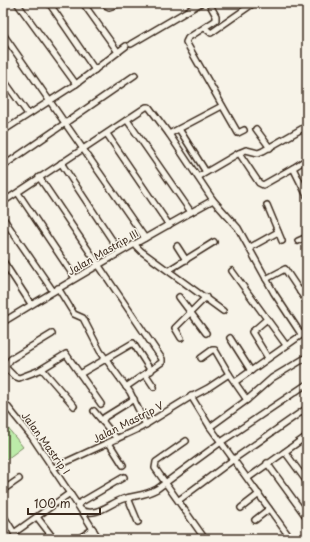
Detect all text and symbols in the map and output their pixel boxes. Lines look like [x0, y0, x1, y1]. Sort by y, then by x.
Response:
street label: Jalan Mastrip III [64, 225, 141, 278]
street label: Jalan Mastrip V [90, 397, 166, 446]
street label: Jalan Mastrip I [19, 408, 74, 477]
scale bar [28, 490, 100, 516]
text: 100 m [34, 494, 71, 512]

